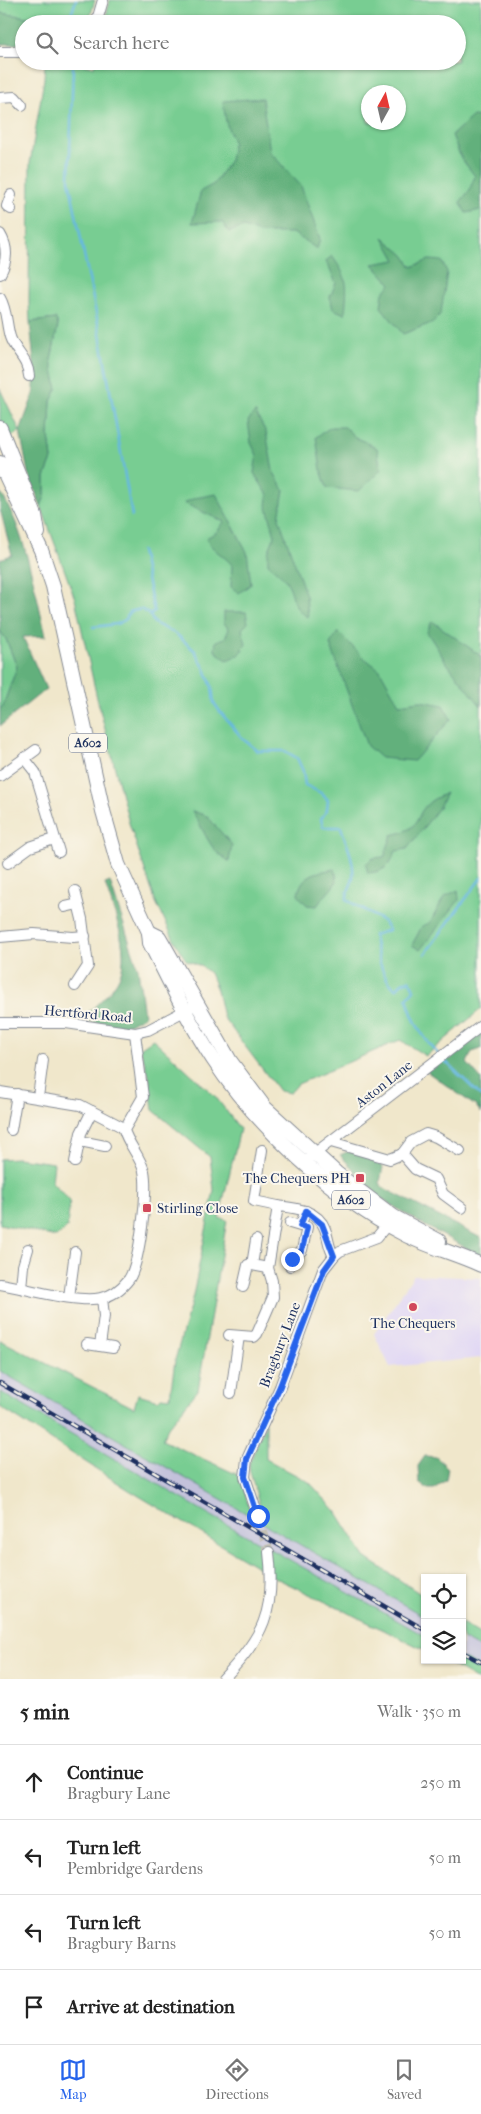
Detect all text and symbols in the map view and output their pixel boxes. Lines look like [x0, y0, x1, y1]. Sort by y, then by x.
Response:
search box [15, 15, 466, 70]
icon: search [33, 29, 61, 57]
text: Search here [73, 32, 169, 54]
north arrow [361, 85, 406, 130]
road number: A602 [69, 734, 107, 752]
street label: Hertford Road [44, 1002, 133, 1026]
street label: Aston Lane [351, 1057, 416, 1112]
place label: The Chequers PH [243, 1170, 350, 1187]
marker: The Chequers PH [354, 1172, 366, 1184]
road number: A602 [332, 1190, 370, 1210]
place label: Stirling Close [157, 1200, 238, 1217]
marker: Stirling Close [141, 1202, 153, 1214]
route end [281, 1248, 304, 1271]
street label: Bragbury Lane [256, 1300, 304, 1390]
marker: The Chequers [407, 1301, 419, 1313]
place label: The Chequers [371, 1315, 455, 1332]
route start [247, 1505, 270, 1528]
map controls [421, 1574, 466, 1664]
button: locate [421, 1574, 466, 1619]
button: layers [421, 1619, 466, 1664]
text: 5 min [20, 1700, 69, 1724]
text: Walk · 350 m [377, 1702, 461, 1721]
text: Continue [67, 1762, 143, 1784]
icon: ahead [20, 1768, 48, 1796]
text: 250 m [420, 1773, 461, 1792]
text: Bragbury Lane [67, 1784, 170, 1803]
text: Turn left [67, 1837, 141, 1859]
icon: left [20, 1843, 48, 1871]
text: 50 m [429, 1848, 461, 1867]
text: Pembridge Gardens [67, 1859, 203, 1878]
text: Turn left [67, 1912, 141, 1934]
icon: left [20, 1918, 48, 1946]
text: 50 m [429, 1923, 461, 1942]
text: Bragbury Barns [67, 1934, 176, 1953]
icon: arrive [20, 1993, 48, 2021]
text: Arrive at destination [67, 1996, 235, 2018]
tab: Map [59, 2056, 87, 2103]
tab: Directions [206, 2056, 269, 2103]
tab: Saved [387, 2056, 422, 2103]

